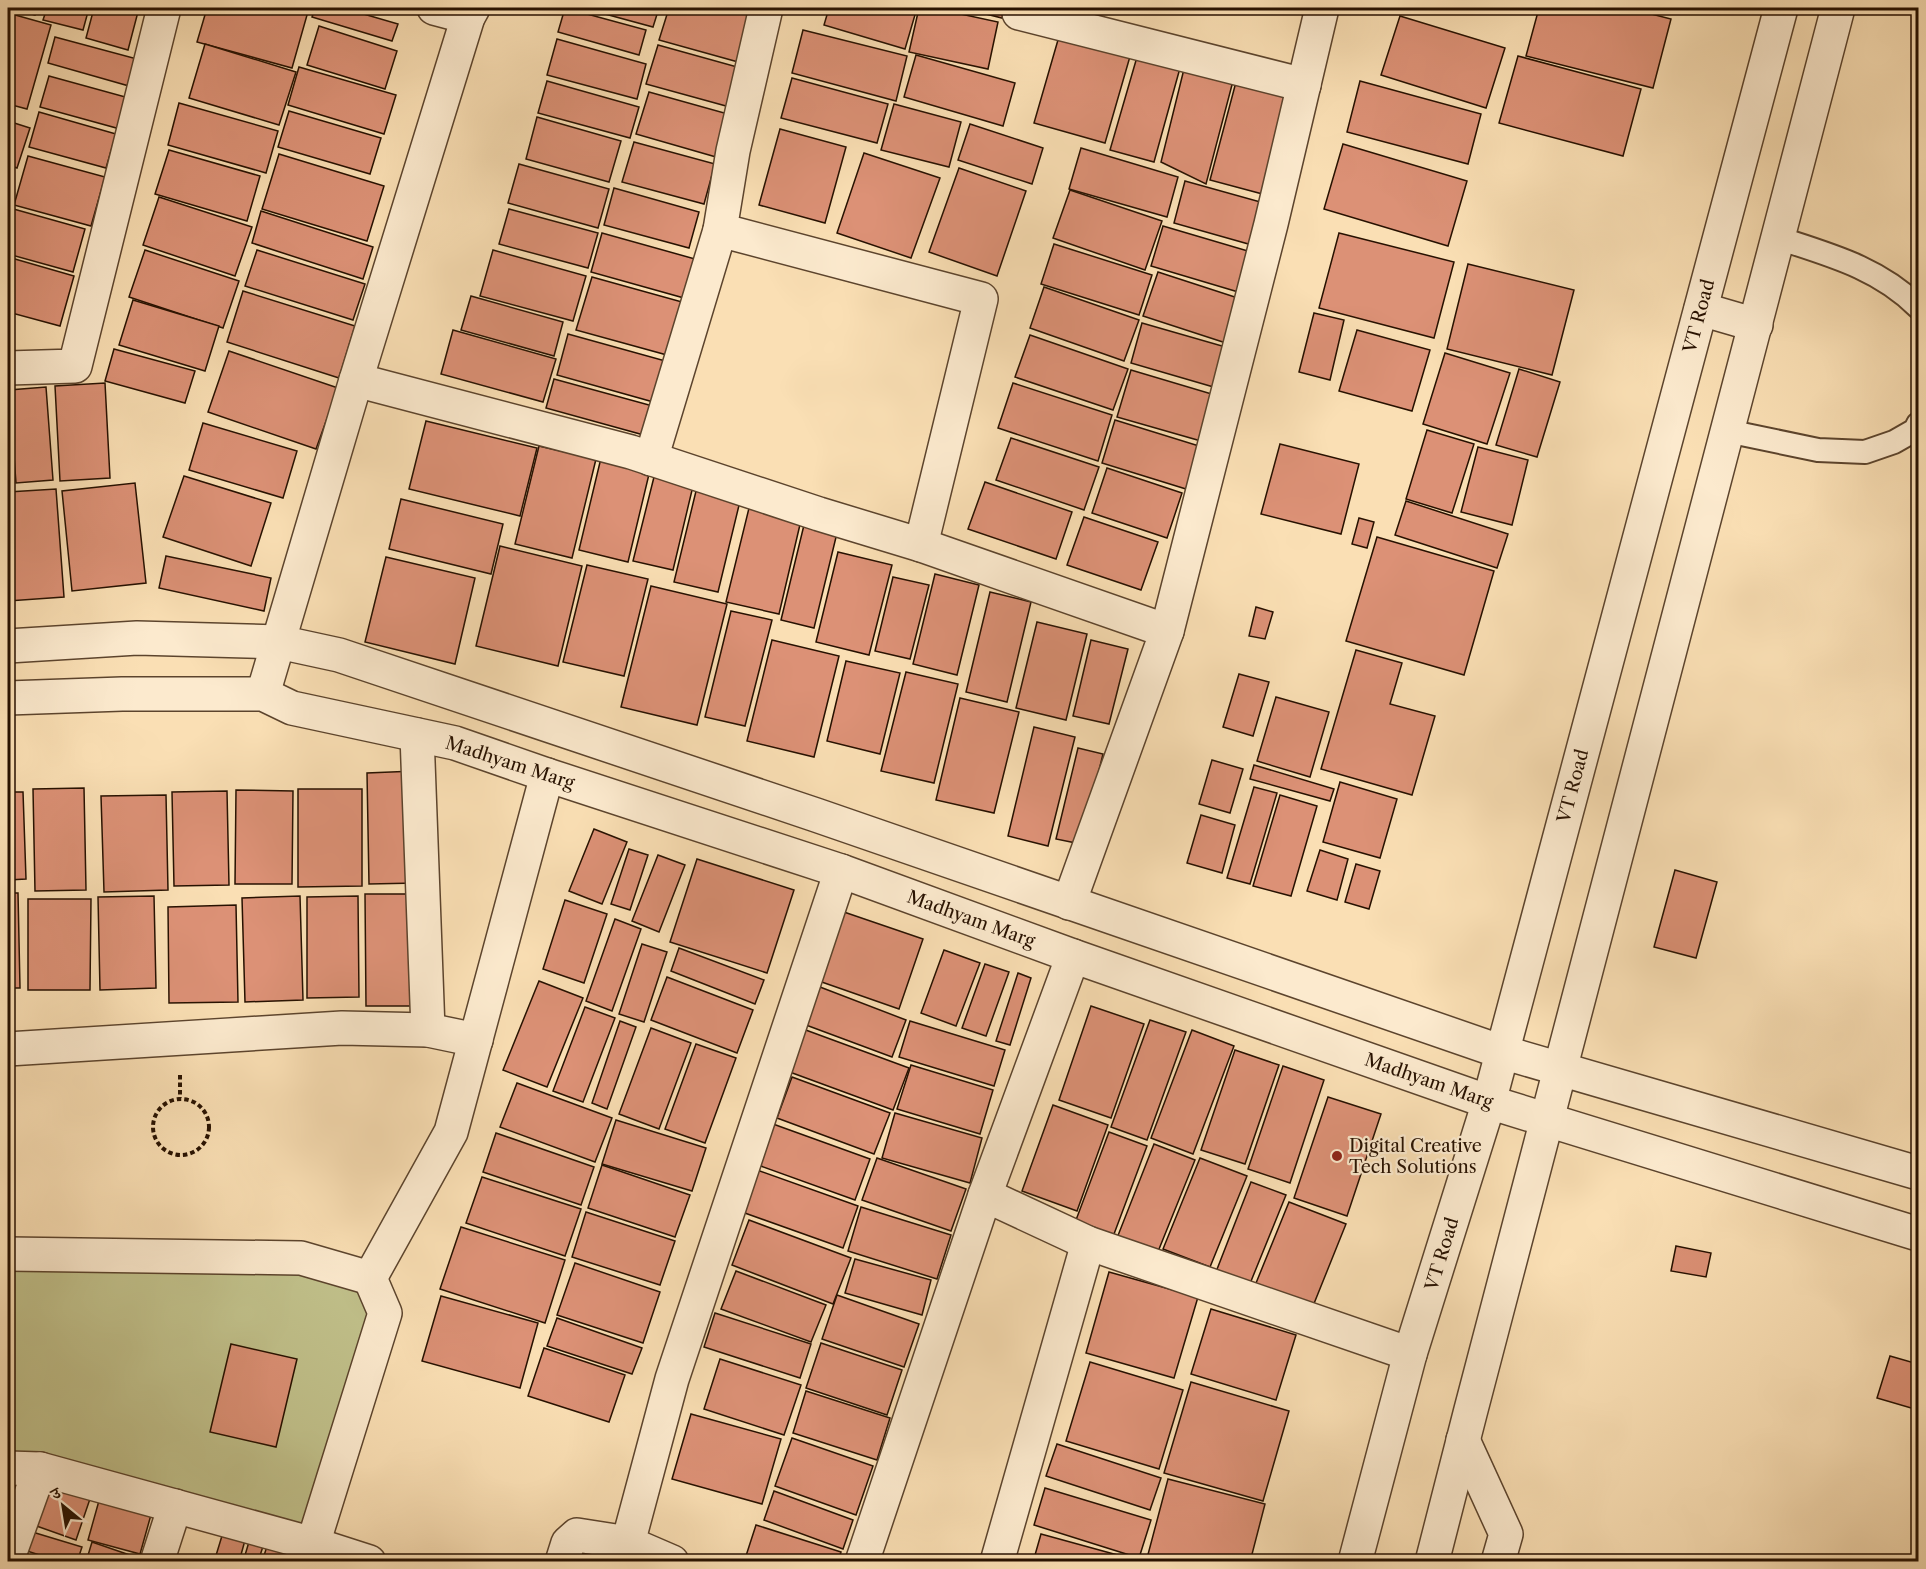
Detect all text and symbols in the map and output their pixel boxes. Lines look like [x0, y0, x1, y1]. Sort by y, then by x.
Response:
street label: VT Road [1678, 277, 1719, 356]
street label: Madhyam Marg [443, 732, 578, 794]
street label: VT Road [1552, 747, 1593, 826]
street label: Madhyam Marg [904, 886, 1038, 952]
street label: Madhyam Marg [1362, 1049, 1497, 1113]
place label: Digital Creative Tech Solutions [1349, 1135, 1482, 1178]
marker: Digital Creative Tech Solutions [1330, 1149, 1344, 1163]
street label: VT Road [1420, 1215, 1464, 1294]
north arrow [33, 1476, 93, 1536]
text: उ [46, 1481, 66, 1504]

